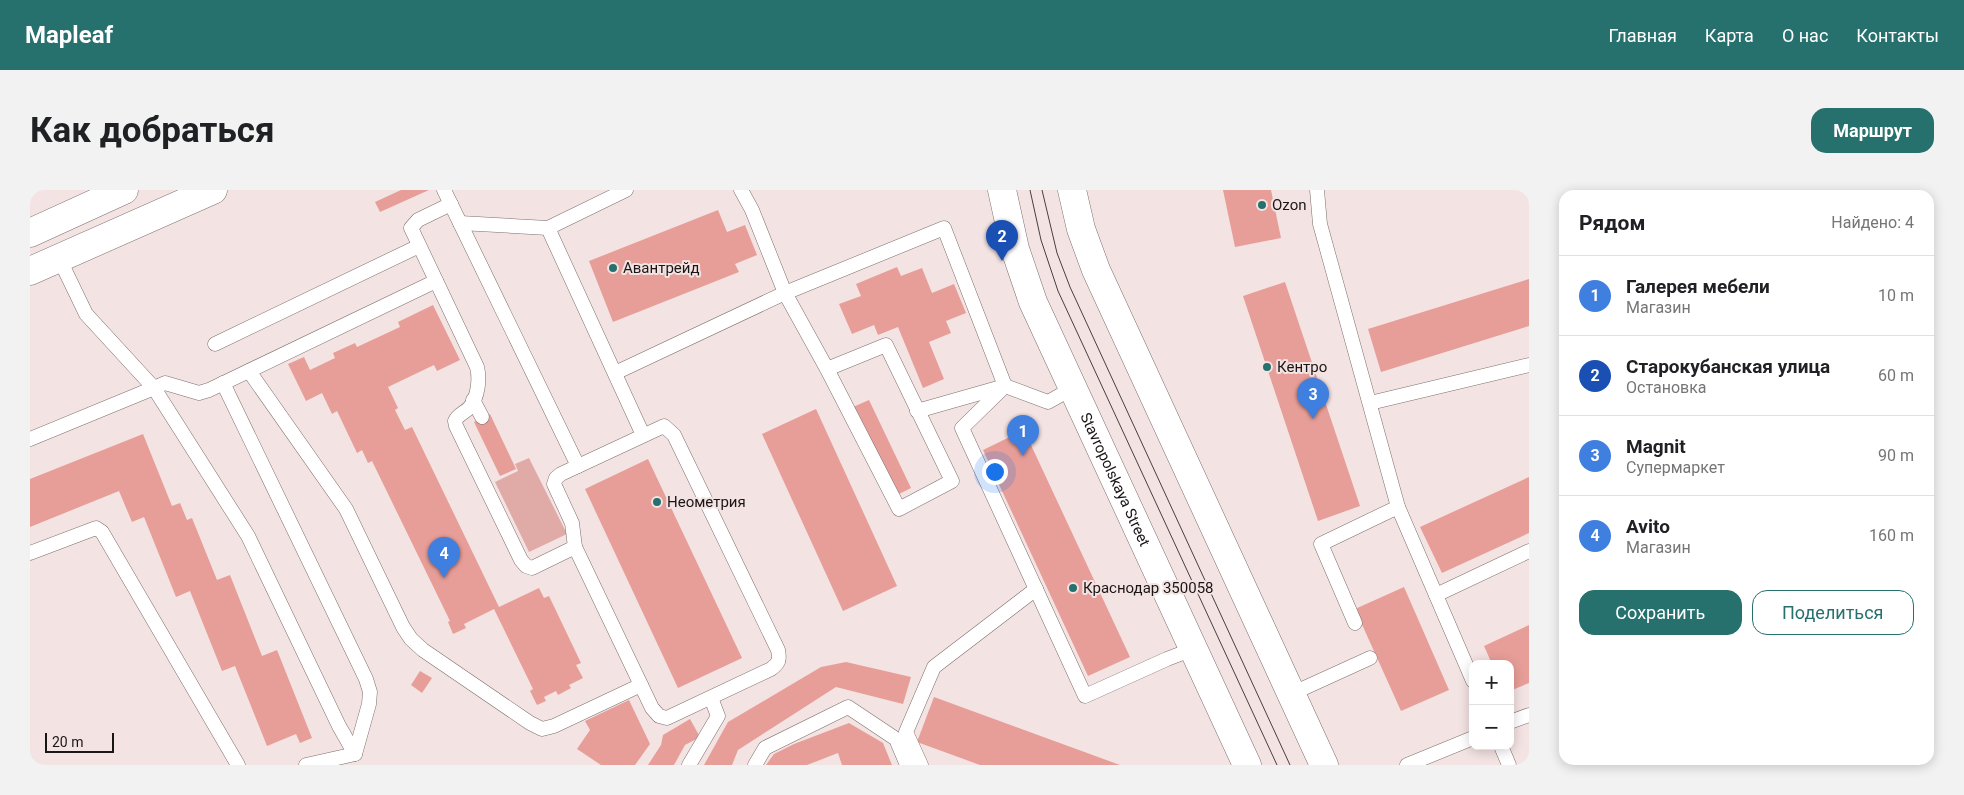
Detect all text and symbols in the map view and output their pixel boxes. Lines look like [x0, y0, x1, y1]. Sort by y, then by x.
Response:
text: Mapleaf [25, 21, 113, 49]
text: Главная [1608, 25, 1677, 46]
text: Карта [1705, 25, 1754, 46]
text: О нас [1782, 25, 1828, 46]
text: Контакты [1856, 25, 1939, 46]
button: Маршрут [1811, 108, 1934, 153]
text: Как добраться [30, 110, 275, 151]
place label: Ozon [1272, 196, 1306, 214]
marker: Ozon [1256, 199, 1268, 211]
text: Рядом [1579, 211, 1645, 235]
text: Найдено: 4 [1831, 213, 1914, 232]
pin: 2 [986, 220, 1018, 261]
place label: Авантрейд [623, 259, 699, 277]
marker: Авантрейд [607, 262, 619, 274]
text: Галерея мебели [1626, 275, 1770, 298]
text: 1 [1590, 286, 1600, 305]
text: 10 m [1878, 286, 1914, 305]
text: Магазин [1626, 298, 1691, 317]
text: Старокубанская улица [1626, 355, 1830, 378]
place label: Кентро [1277, 358, 1327, 376]
marker: Кентро [1261, 361, 1273, 373]
text: 2 [1590, 366, 1600, 385]
text: 60 m [1878, 366, 1914, 385]
pin: 3 [1297, 378, 1329, 419]
text: Остановка [1626, 378, 1707, 397]
street label: Stavropolskaya Street [1076, 410, 1154, 549]
pin: 1 [1007, 415, 1039, 456]
text: Magnit [1626, 435, 1686, 458]
text: 3 [1590, 446, 1600, 465]
text: 90 m [1878, 446, 1914, 465]
text: Супермаркет [1626, 458, 1725, 477]
your location [982, 459, 1008, 485]
place label: Неометрия [667, 493, 746, 511]
marker: Неометрия [651, 496, 663, 508]
text: Avito [1626, 515, 1670, 538]
text: 4 [1590, 526, 1600, 545]
text: 160 m [1869, 526, 1914, 545]
pin: 4 [428, 537, 460, 578]
text: Магазин [1626, 538, 1691, 557]
place label: Краснодар 350058 [1083, 579, 1214, 597]
marker: Краснодар 350058 [1067, 582, 1079, 594]
button: Сохранить [1579, 590, 1742, 635]
button: Поделиться [1752, 590, 1914, 635]
map controls [1469, 660, 1514, 750]
button: + [1469, 660, 1514, 705]
button: − [1469, 705, 1514, 750]
scale bar [45, 730, 114, 753]
text: 20 m [52, 734, 84, 750]

